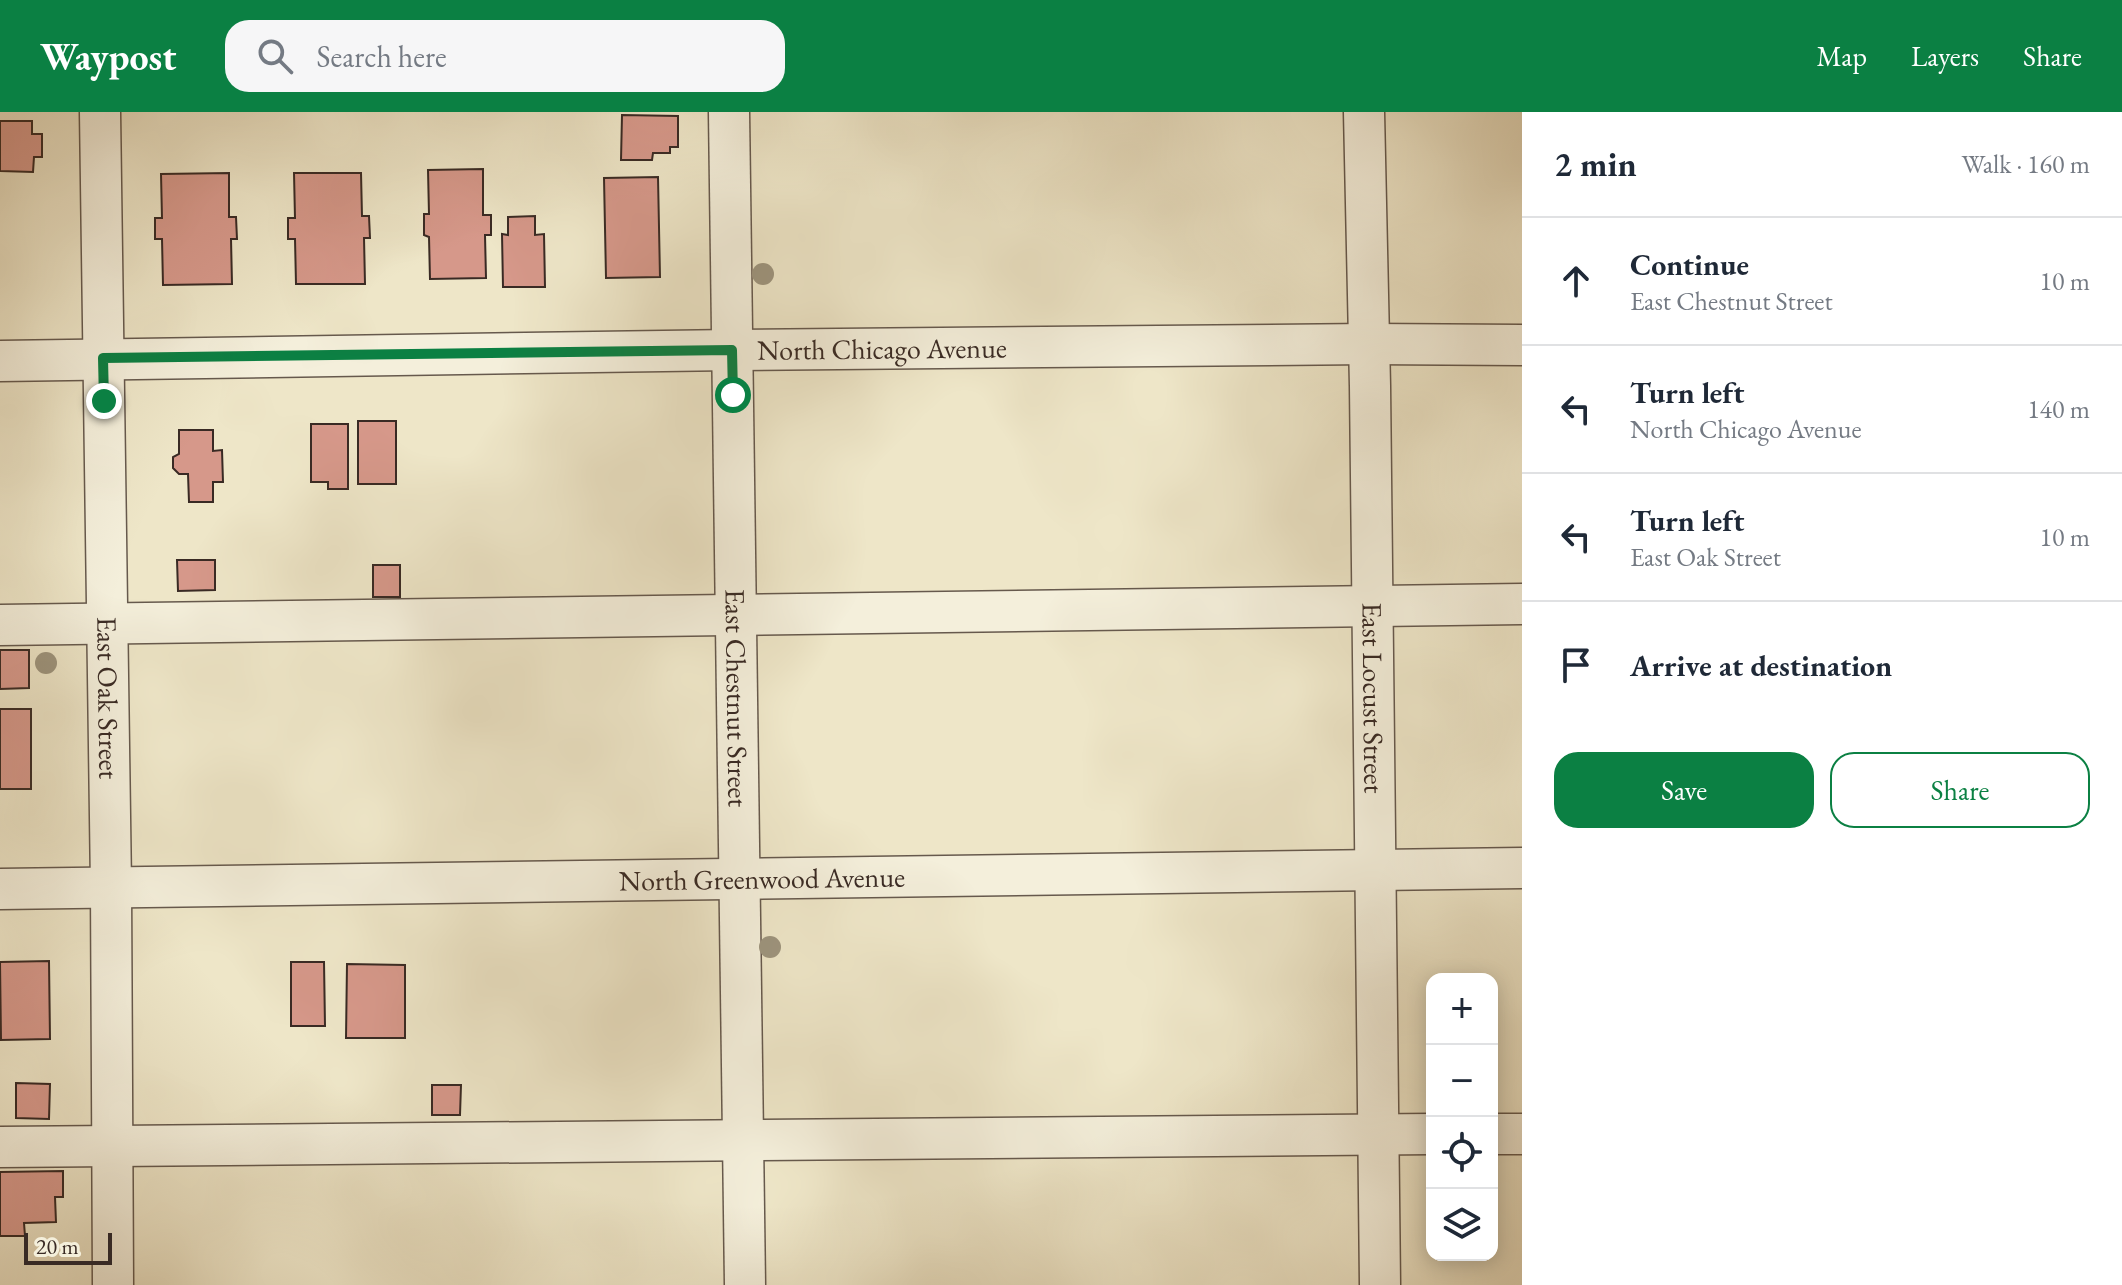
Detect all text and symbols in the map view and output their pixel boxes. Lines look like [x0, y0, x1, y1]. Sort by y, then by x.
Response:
search box [225, 20, 785, 92]
text: Waypost [40, 32, 177, 81]
icon: search [253, 34, 297, 78]
text: Search here [317, 37, 447, 76]
text: Map [1817, 38, 1867, 74]
text: Layers [1911, 38, 1979, 74]
text: Share [2023, 38, 2082, 74]
text: 2 min [1554, 142, 1637, 186]
text: Walk · 160 m [1962, 147, 2090, 181]
text: Continue [1630, 245, 1749, 284]
icon: ahead [1554, 259, 1598, 303]
text: 10 m [2040, 264, 2090, 298]
text: East Chestnut Street [1630, 284, 1833, 318]
street label: North Chicago Avenue [757, 329, 1007, 368]
text: Turn left [1630, 373, 1744, 412]
route start [715, 377, 751, 413]
route end [86, 383, 122, 419]
icon: left [1554, 387, 1598, 431]
text: 140 m [2027, 392, 2090, 426]
text: North Chicago Avenue [1630, 412, 1862, 446]
text: Turn left [1630, 501, 1744, 540]
icon: left [1554, 515, 1598, 559]
text: 10 m [2040, 520, 2090, 554]
text: East Oak Street [1630, 540, 1781, 574]
street label: East Chestnut Street [718, 589, 756, 808]
street label: East Locust Street [1354, 602, 1393, 794]
street label: East Oak Street [89, 616, 127, 780]
icon: arrive [1554, 643, 1598, 687]
text: Arrive at destination [1630, 646, 1892, 685]
button: Save [1554, 752, 1814, 828]
button: Share [1830, 752, 2090, 828]
street label: North Greenwood Avenue [619, 859, 905, 898]
map controls [1426, 973, 1498, 1261]
button: + [1426, 973, 1498, 1045]
button: − [1426, 1045, 1498, 1117]
button: locate [1426, 1117, 1498, 1189]
button: layers [1426, 1189, 1498, 1261]
scale bar [24, 1229, 112, 1265]
text: 20 m [36, 1232, 79, 1261]

